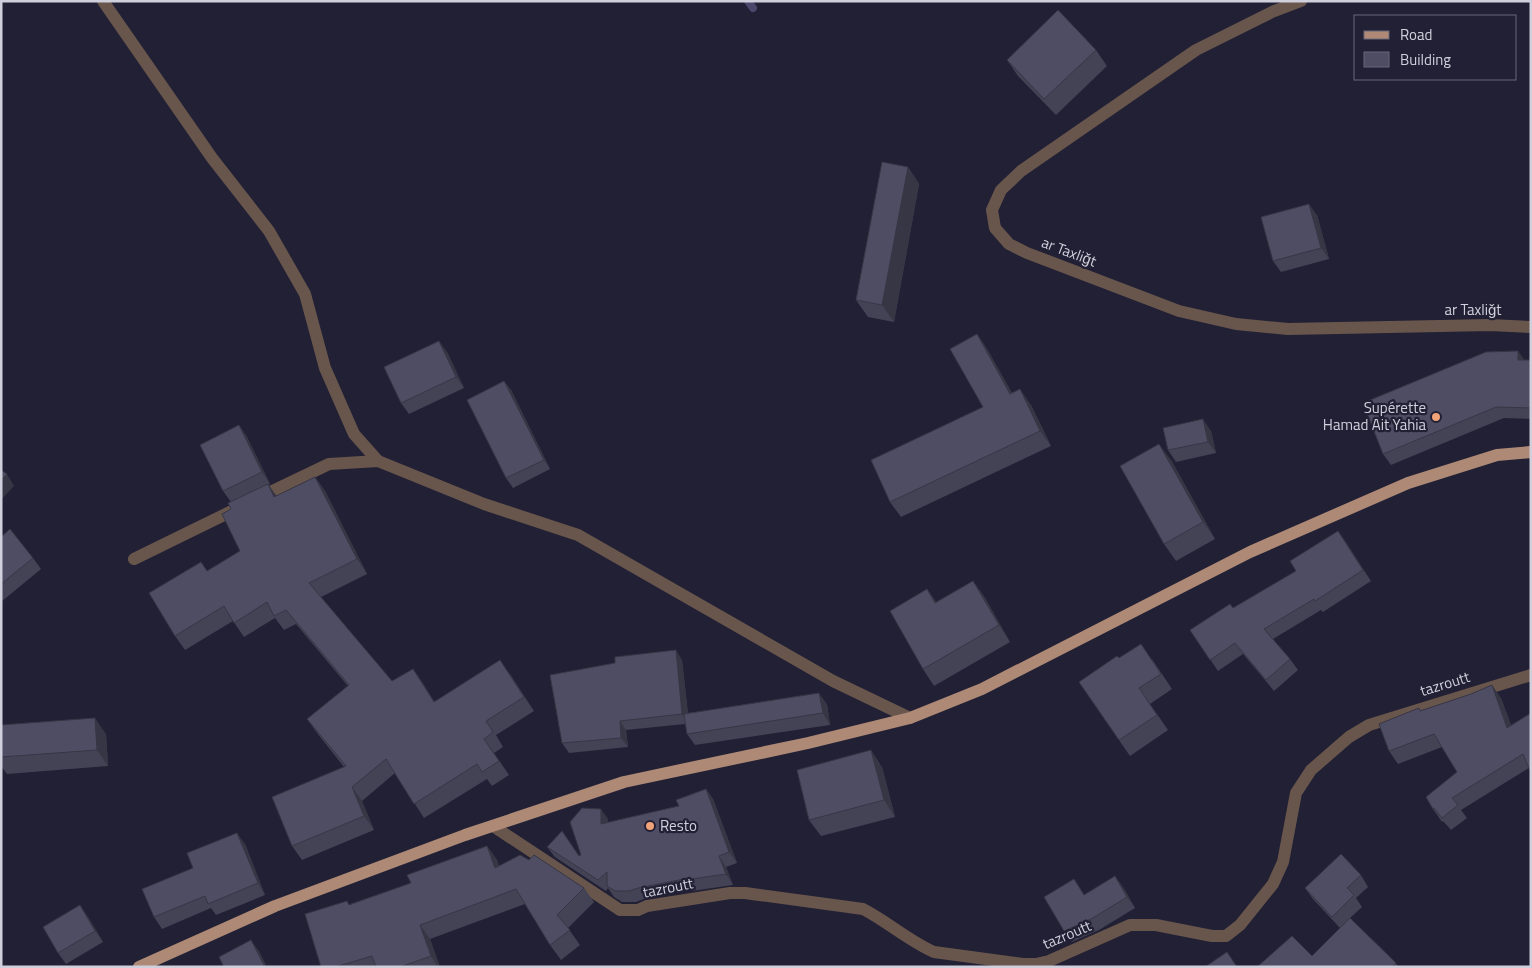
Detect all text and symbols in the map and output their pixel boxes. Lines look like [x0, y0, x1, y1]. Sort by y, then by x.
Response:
legend [1354, 15, 1517, 80]
text: Road [1400, 23, 1432, 46]
text: Building [1400, 48, 1451, 71]
street label: ar Taxliǧt [1038, 231, 1101, 273]
street label: ar Taxliǧt [1444, 298, 1502, 321]
place label: Supérette Hamad Ait Yahia [1323, 396, 1426, 436]
marker: Supérette Hamad Ait Yahia [1430, 411, 1442, 423]
street label: tazroutt [1417, 665, 1473, 702]
place label: Resto [660, 814, 697, 837]
marker: Resto [644, 820, 656, 832]
street label: tazroutt [641, 871, 696, 904]
street label: tazroutt [1039, 914, 1095, 955]

